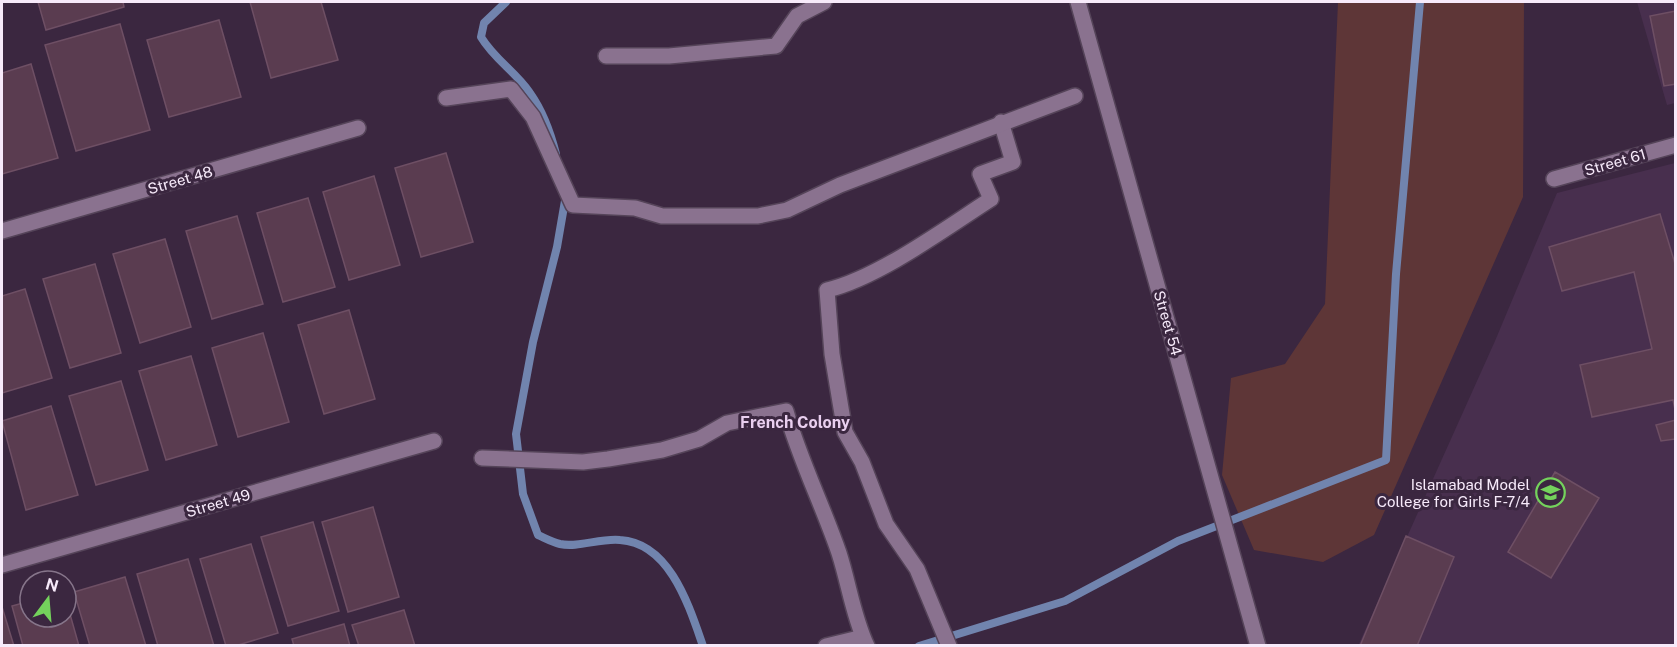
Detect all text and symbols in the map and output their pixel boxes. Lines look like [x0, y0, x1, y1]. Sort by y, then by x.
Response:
street label: Street 61 [1582, 145, 1648, 179]
street label: Street 48 [146, 163, 214, 197]
street label: Street 54 [1151, 289, 1185, 357]
district label: French Colony [740, 413, 850, 432]
place label: Islamabad Model College for Girls F-7/4 [1377, 476, 1530, 510]
school or university icon: Islamabad Model College for Girls F-7/4 [1535, 477, 1567, 509]
street label: Street 49 [184, 486, 252, 520]
north arrow [18, 569, 78, 629]
text: N [43, 574, 61, 596]

